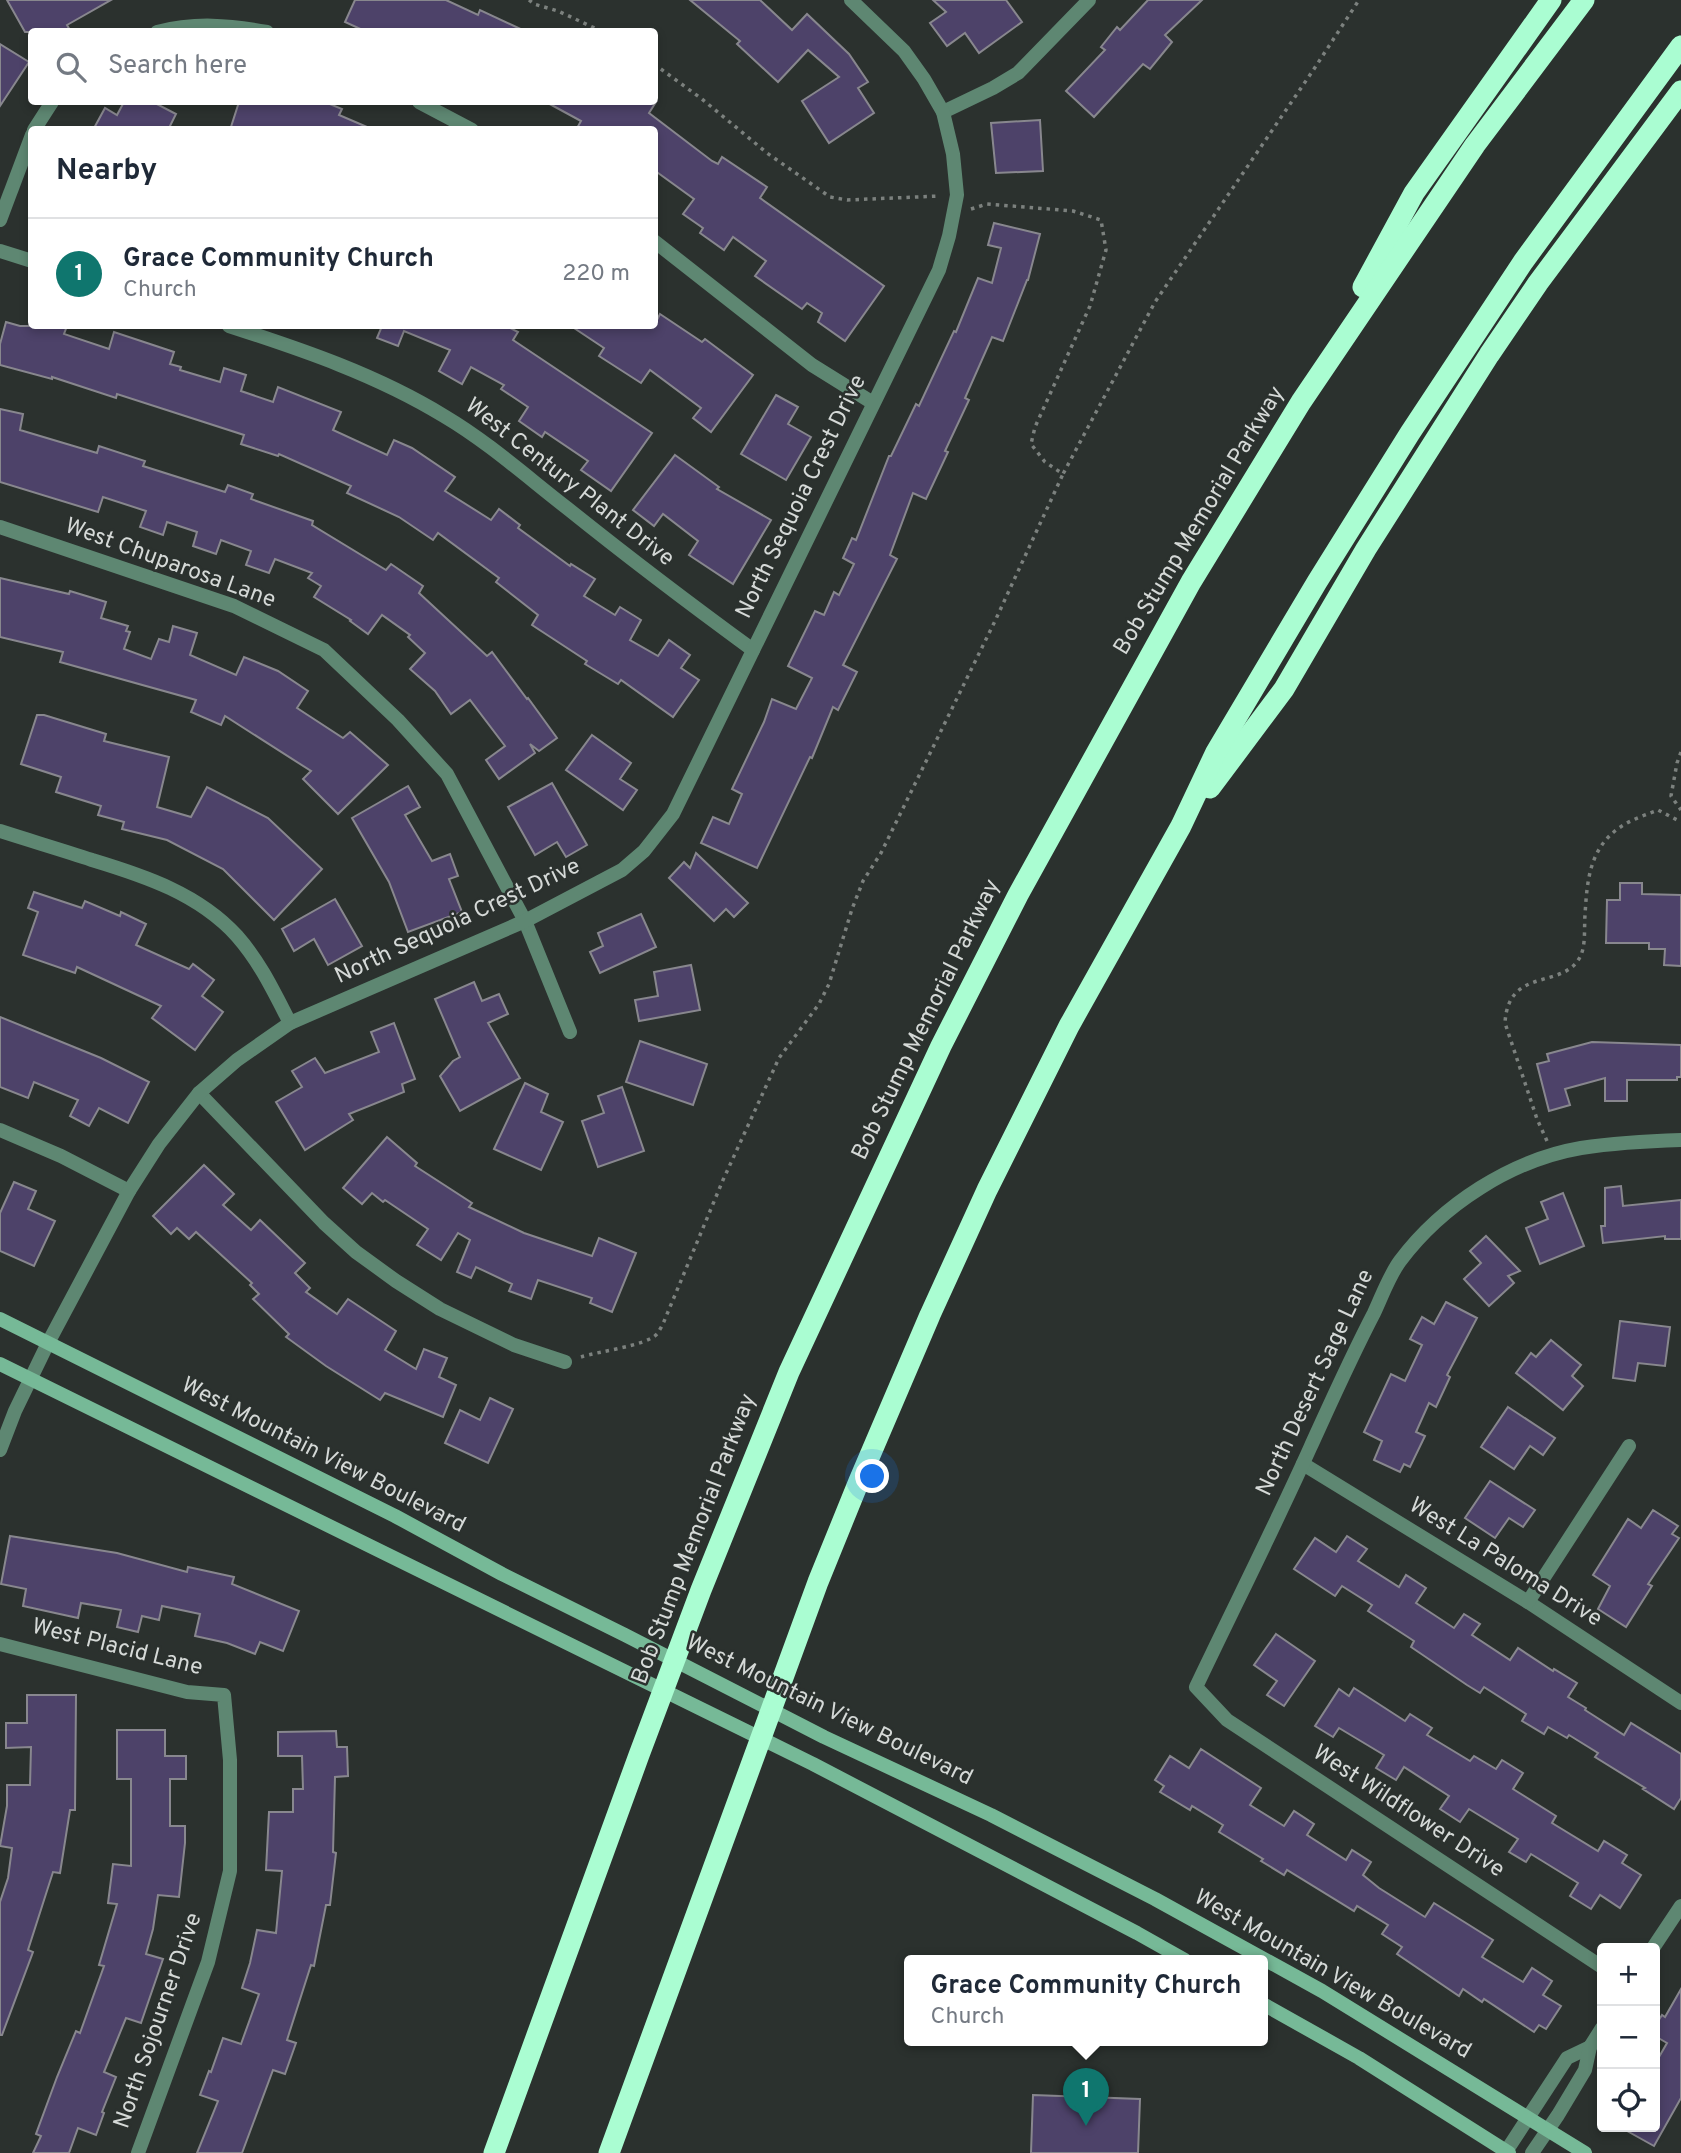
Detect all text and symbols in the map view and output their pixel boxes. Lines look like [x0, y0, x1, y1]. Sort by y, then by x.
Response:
search box [28, 28, 658, 105]
icon: search [52, 48, 90, 86]
text: Search here [108, 50, 247, 83]
text: Nearby [56, 153, 157, 190]
text: Grace Community Church [123, 243, 434, 276]
text: 1 [74, 260, 84, 289]
text: 220 m [562, 260, 630, 289]
text: Church [123, 276, 197, 305]
street label: North Sequoia Crest Drive [730, 370, 874, 624]
street label: Bob Stump Memorial Parkway [1108, 381, 1292, 661]
street label: West Century Plant Drive [458, 392, 680, 574]
street label: West Chuparosa Lane [61, 512, 279, 616]
street label: North Sequoia Crest Drive [331, 852, 585, 992]
street label: Bob Stump Memorial Parkway [846, 875, 1008, 1165]
street label: North Desert Sage Lane [1251, 1265, 1381, 1501]
street label: West Mountain View Boulevard [176, 1371, 470, 1541]
street label: Bob Stump Memorial Parkway [626, 1390, 764, 1688]
your location [855, 1459, 889, 1493]
street label: West La Paloma Drive [1403, 1492, 1607, 1634]
street label: West Placid Lane [28, 1613, 206, 1683]
street label: West Mountain View Boulevard [681, 1629, 977, 1793]
street label: West Wildflower Drive [1306, 1739, 1510, 1885]
street label: West Mountain View Boulevard [1188, 1884, 1476, 2066]
street label: North Sojourner Drive [108, 1909, 210, 2133]
map controls [1597, 1943, 1660, 2132]
button: + [1597, 1943, 1660, 2006]
popup [904, 1955, 1268, 2046]
text: Grace Community Church [931, 1970, 1241, 2003]
text: Church [931, 2003, 1004, 2032]
button: − [1597, 2006, 1660, 2069]
pin: 1 [1063, 2068, 1109, 2126]
button: locate [1597, 2069, 1660, 2132]

